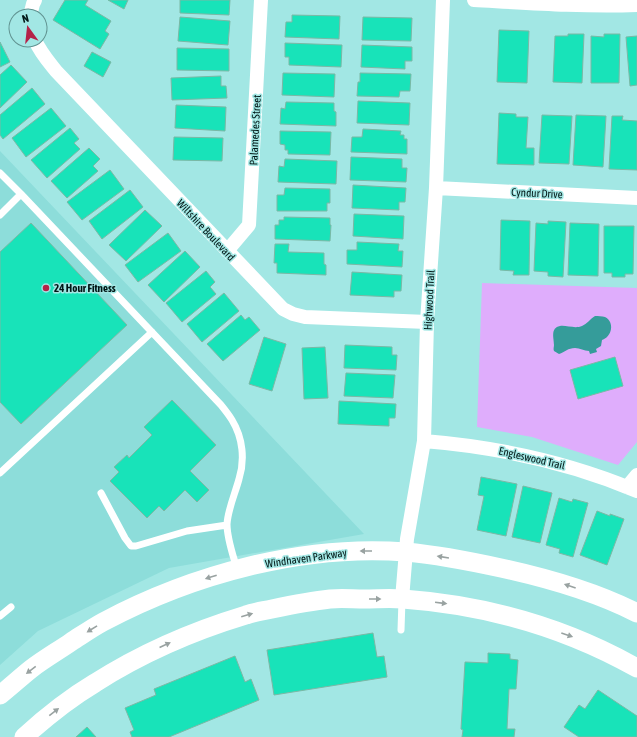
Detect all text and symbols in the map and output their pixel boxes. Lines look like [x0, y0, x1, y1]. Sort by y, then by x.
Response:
north arrow [8, 8, 48, 48]
text: N [21, 12, 30, 25]
street label: Palamedes Street [247, 94, 263, 166]
street label: Cyndur Drive [511, 186, 563, 200]
street label: Wiltshire Boulevard [175, 197, 237, 263]
street label: Highwood Trail [421, 270, 437, 330]
place label: 24 Hour Fitness [54, 282, 116, 294]
marker: 24 Hour Fitness [41, 283, 51, 293]
street label: Engleswood Trail [498, 445, 566, 471]
street label: Windhaven Parkway [264, 546, 348, 570]
one-way arrow [359, 548, 372, 554]
one-way arrow [437, 553, 449, 559]
one-way arrow [205, 574, 217, 580]
one-way arrow [563, 583, 575, 589]
one-way arrow [369, 596, 382, 602]
one-way arrow [435, 600, 447, 607]
one-way arrow [241, 612, 253, 618]
one-way arrow [87, 625, 97, 633]
one-way arrow [561, 632, 573, 638]
one-way arrow [159, 642, 171, 648]
one-way arrow [25, 665, 36, 674]
one-way arrow [48, 708, 59, 716]

